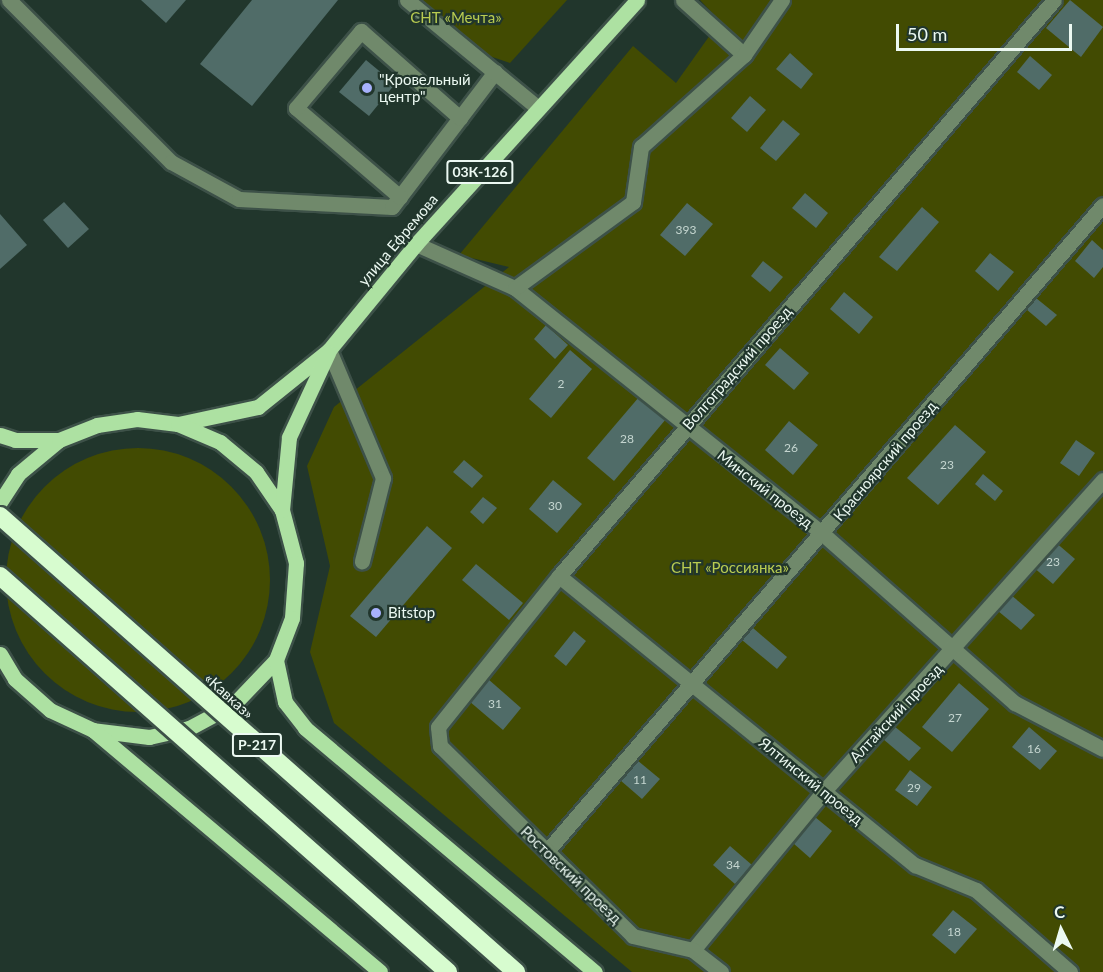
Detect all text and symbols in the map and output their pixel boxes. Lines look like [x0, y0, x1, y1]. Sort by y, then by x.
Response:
park label: СНТ «Мечта» [410, 9, 502, 27]
scale bar [899, 12, 1074, 50]
text: 50 m [907, 23, 947, 45]
place label: "Кровельный центр" [379, 70, 471, 105]
marker: "Кровельный центр" [360, 81, 374, 95]
road number: 03К-126 [446, 161, 514, 183]
street label: улица Ефремова [354, 191, 442, 289]
house number: 393 [676, 223, 696, 237]
street label: Волгоградский проезд [679, 303, 795, 433]
house number: 2 [558, 377, 564, 391]
street label: Красноярский проезд [830, 397, 940, 525]
house number: 28 [620, 432, 634, 446]
house number: 26 [784, 441, 798, 455]
street label: Минский проезд [714, 446, 816, 532]
house number: 23 [940, 458, 954, 472]
house number: 30 [548, 499, 562, 513]
house number: 23 [1046, 555, 1060, 569]
park label: СНТ «Россиянка» [671, 559, 789, 577]
place label: Bitstop [388, 604, 435, 622]
marker: Bitstop [369, 606, 383, 620]
street label: Алтайский проезд [846, 660, 946, 766]
street label: «Кавказ» [201, 669, 257, 723]
house number: 31 [488, 697, 502, 711]
house number: 27 [948, 711, 962, 725]
road number: Р-217 [232, 734, 282, 756]
street label: Ялтинский проезд [755, 734, 867, 828]
house number: 16 [1027, 742, 1041, 756]
house number: 11 [633, 773, 647, 787]
house number: 29 [907, 781, 921, 795]
street label: Ростовский проезд [517, 822, 625, 928]
house number: 34 [726, 858, 740, 872]
north arrow [1031, 900, 1091, 960]
text: С [1053, 902, 1065, 921]
house number: 18 [947, 925, 961, 939]

